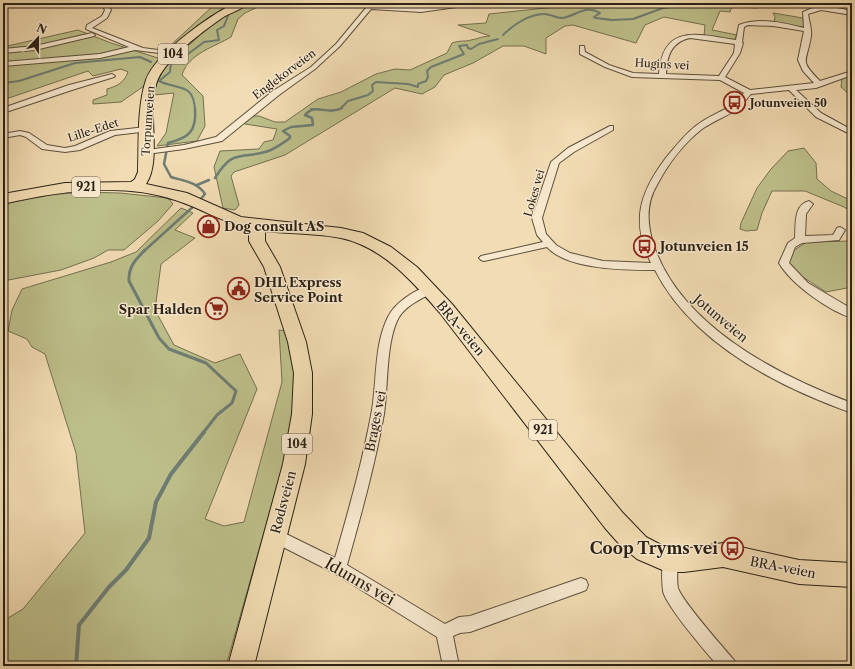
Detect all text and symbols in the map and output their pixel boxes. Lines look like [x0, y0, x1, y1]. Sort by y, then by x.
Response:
north arrow [18, 18, 58, 58]
text: N [35, 20, 49, 37]
road number: 104 [158, 44, 188, 64]
street label: Englekorveien [250, 46, 318, 102]
street label: Hugins vei [634, 56, 690, 72]
street label: Torpumveien [139, 85, 157, 157]
bus stop icon: Jotunveien 50 [721, 90, 747, 116]
place label: Jotunveien 50 [748, 96, 827, 110]
street label: Lille-Edet [66, 115, 120, 145]
street label: Lokes vei [521, 167, 548, 218]
road number: 921 [72, 177, 100, 197]
shop icon: Dog consult AS [195, 213, 221, 239]
place label: Dog consult AS [224, 218, 324, 234]
bus stop icon: Jotunveien 15 [632, 233, 658, 259]
place label: Jotunveien 15 [658, 238, 749, 254]
place label: DHL Express Service Point [254, 274, 344, 305]
public building icon: DHL Express Service Point [226, 276, 252, 302]
street label: Jotunveien [689, 289, 751, 345]
supermarket icon: Spar Halden [204, 296, 230, 322]
street label: BRA-veien [433, 297, 489, 359]
place label: Spar Halden [119, 301, 202, 317]
street label: Brages vei [361, 389, 389, 453]
road number: 921 [529, 420, 557, 440]
road number: 104 [282, 434, 312, 454]
street label: Rødsveien [267, 469, 299, 535]
bus stop icon: Coop Tryms vei [720, 535, 746, 561]
place label: Coop Tryms vei [590, 538, 718, 558]
street label: Idunns vei [321, 553, 399, 609]
street label: BRA-veien [749, 553, 817, 581]

